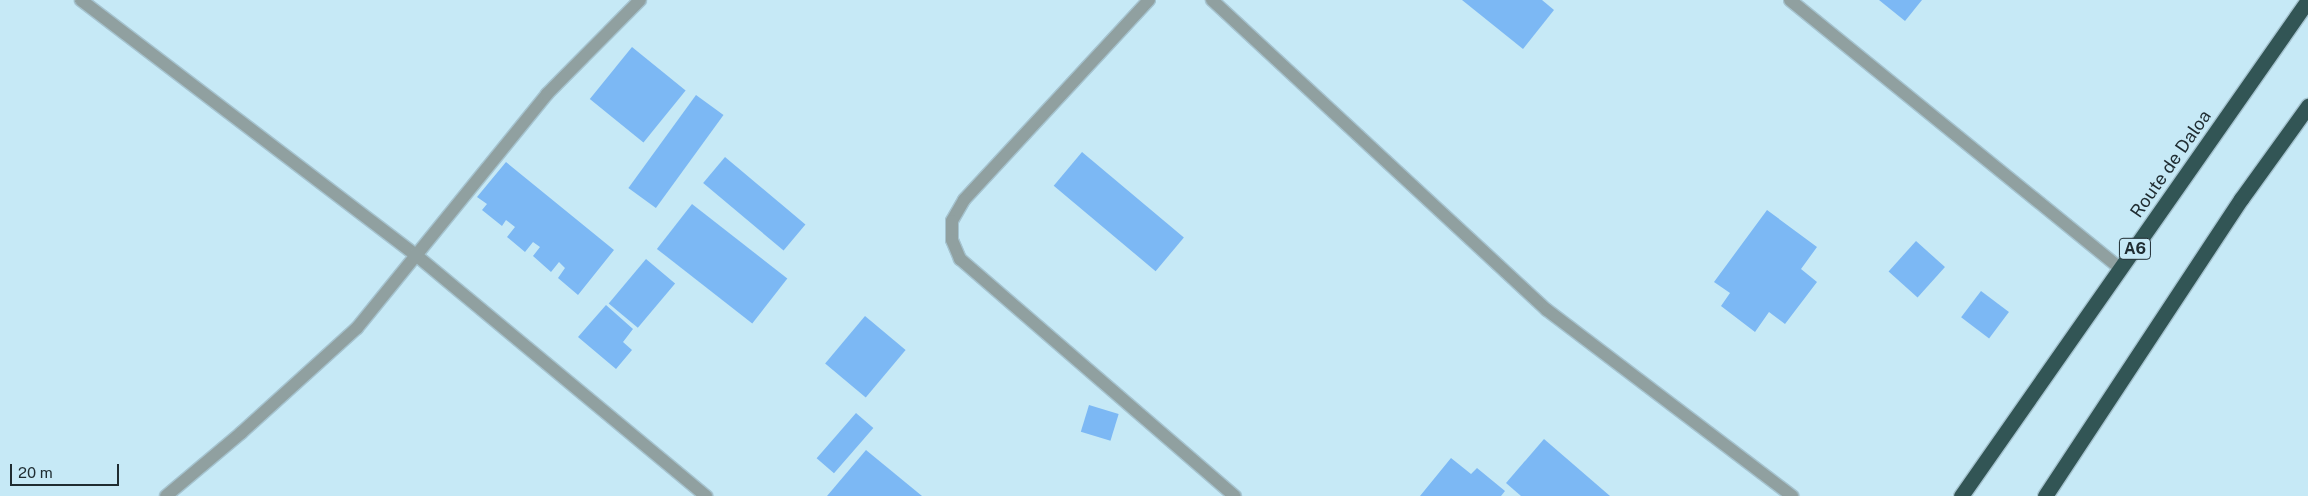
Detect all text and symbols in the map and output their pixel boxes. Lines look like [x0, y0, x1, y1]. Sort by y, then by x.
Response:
street label: Route de Daloa [2126, 106, 2216, 222]
road number: A6 [2119, 235, 2151, 262]
scale bar [12, 454, 121, 486]
text: 20 m [18, 464, 53, 481]

